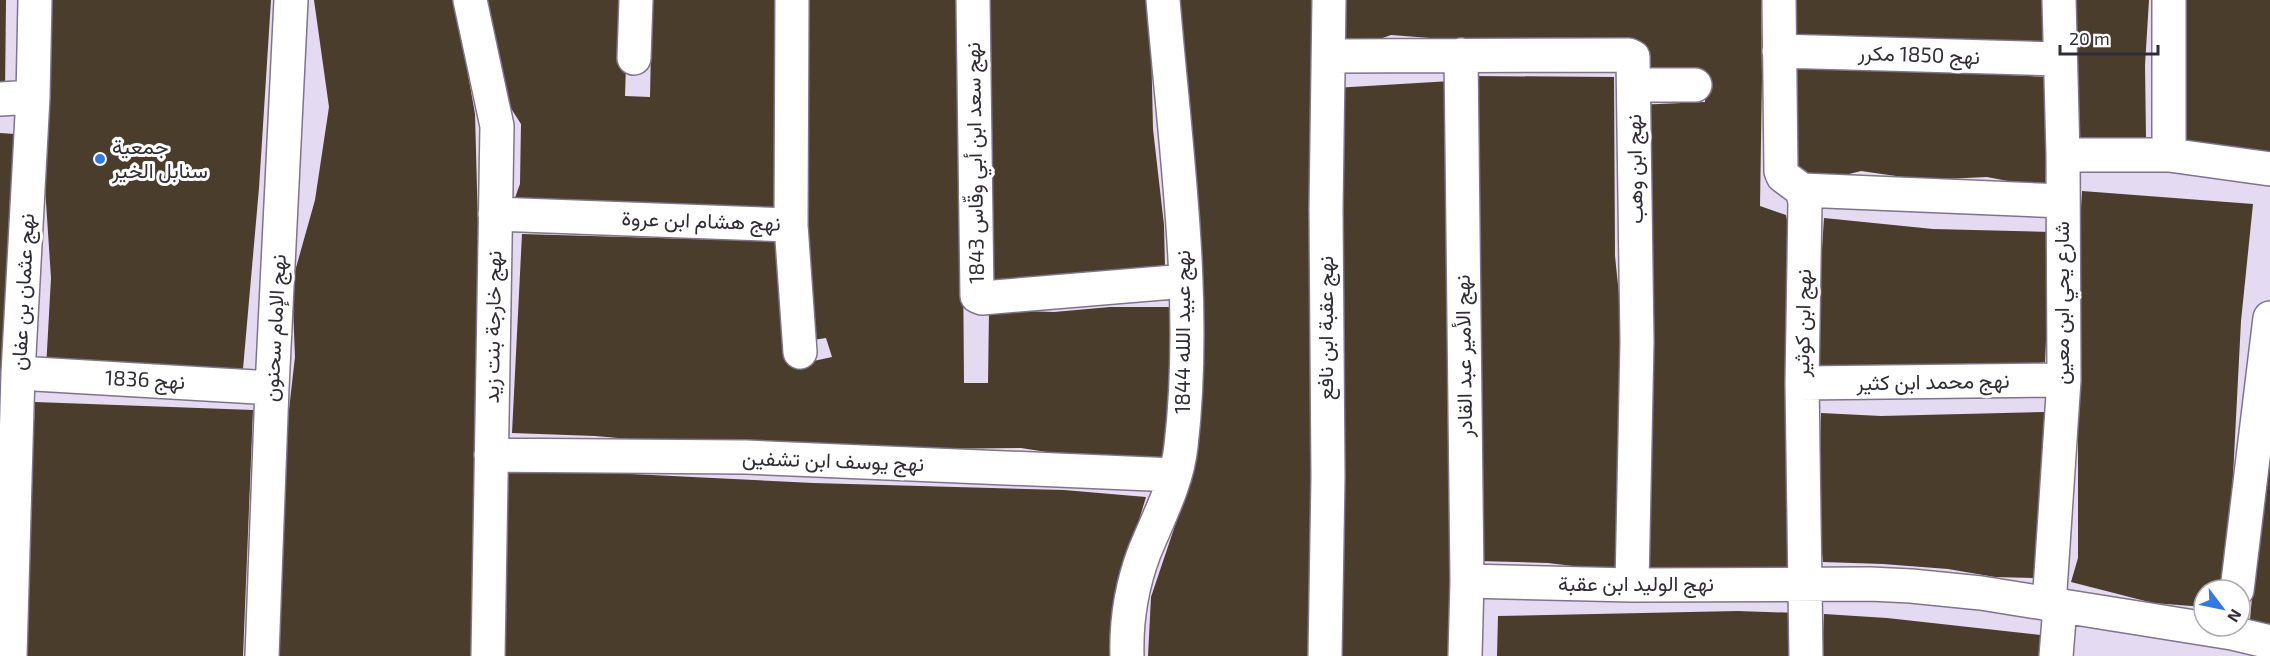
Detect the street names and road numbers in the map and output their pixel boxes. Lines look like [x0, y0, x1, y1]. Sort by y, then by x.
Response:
street label: نهج 1850 مكرر [1856, 39, 1981, 71]
street label: نهج سعد ابن أبي وقّاس 1843 [959, 42, 994, 284]
street label: نهج ابن وهب [1620, 114, 1650, 224]
street label: نهج هشام ابن عروة [621, 204, 781, 238]
street label: نهج عثمان بن عفان [5, 213, 41, 371]
street label: شارع يحي ابن معين [2048, 221, 2079, 385]
street label: نهج خارجة بنت زيد [478, 250, 508, 404]
street label: نهج عبيد اللله 1844 [1169, 250, 1197, 414]
street label: نهج الإمام سحنون [257, 253, 293, 403]
street label: نهج عقبة ابن نافع [1312, 256, 1340, 400]
street label: نهج ابن كوثير [1788, 269, 1818, 378]
street label: نهج الأمير عبد القادر [1449, 274, 1479, 439]
street label: نهج 1836 [104, 364, 186, 396]
street label: نهج محمد ابن كثير [1855, 367, 2010, 397]
street label: نهج يوسف ابن تشفين [741, 444, 925, 478]
street label: نهج الوليد ابن عقبة [1558, 570, 1714, 598]

